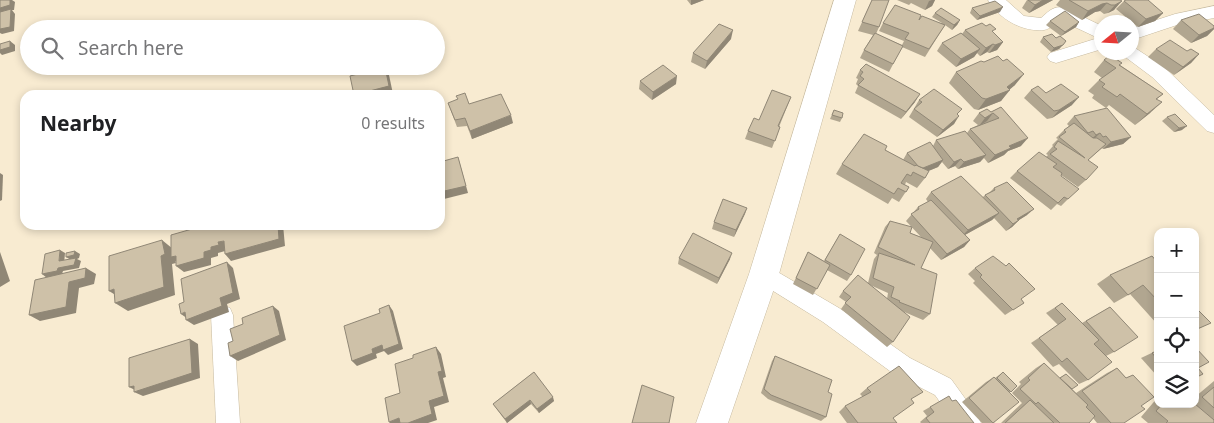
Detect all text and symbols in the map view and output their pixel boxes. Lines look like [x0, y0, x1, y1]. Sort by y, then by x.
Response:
north arrow [1094, 15, 1139, 60]
search box [20, 20, 445, 75]
icon: search [38, 34, 66, 62]
text: Search here [78, 35, 184, 61]
text: Nearby [40, 109, 116, 137]
text: 0 results [361, 112, 425, 134]
map controls [1154, 228, 1199, 408]
button: + [1154, 228, 1199, 273]
button: − [1154, 273, 1199, 318]
button: locate [1154, 318, 1199, 363]
button: layers [1154, 363, 1199, 408]

